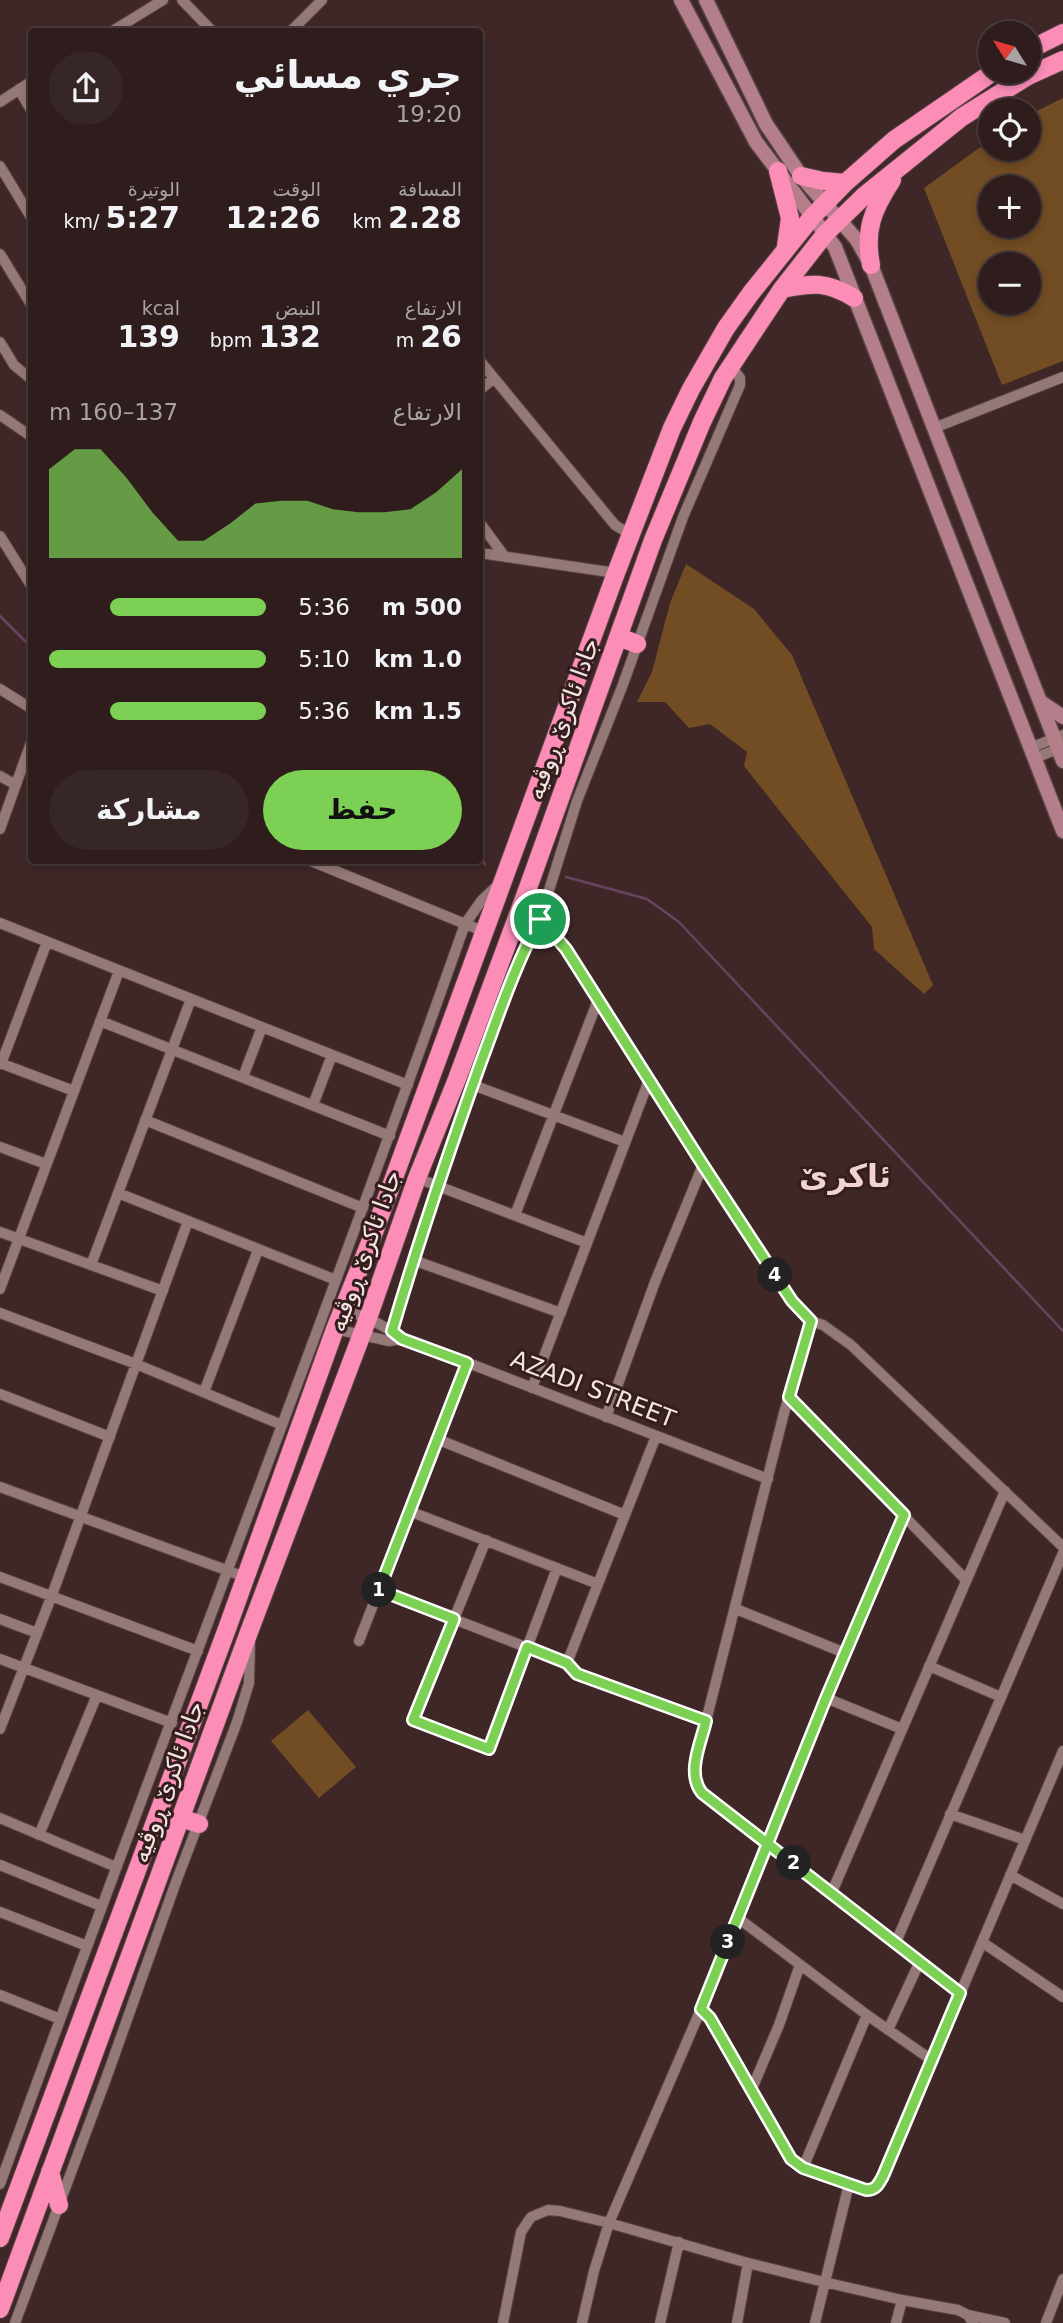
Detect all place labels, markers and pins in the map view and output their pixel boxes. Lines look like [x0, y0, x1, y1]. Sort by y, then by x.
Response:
pin [510, 889, 570, 949]
pin: 4 [758, 1258, 792, 1292]
pin: 1 [362, 1572, 396, 1608]
pin: 2 [776, 1846, 812, 1881]
pin: 3 [710, 1924, 746, 1960]

